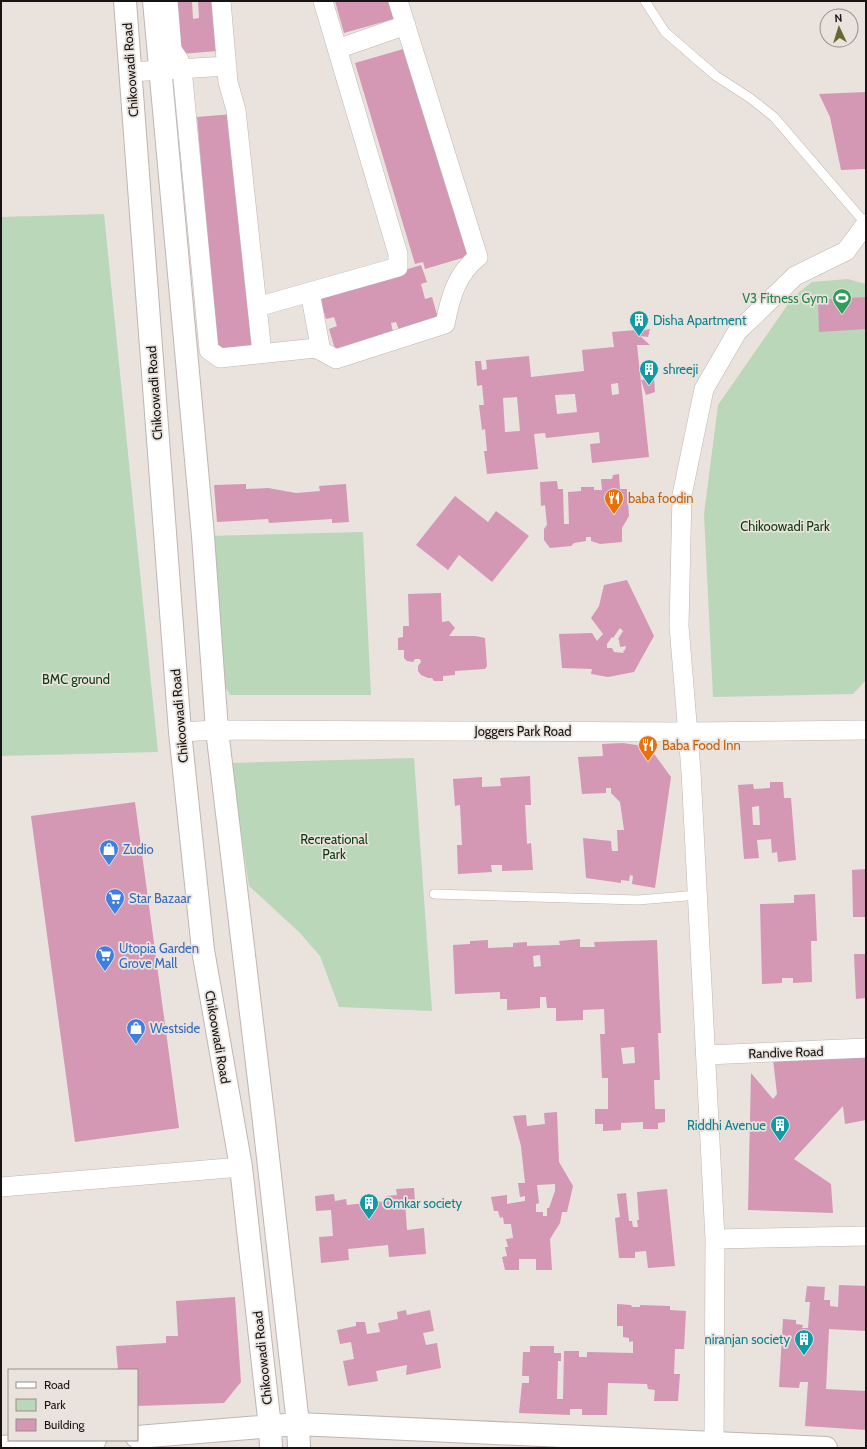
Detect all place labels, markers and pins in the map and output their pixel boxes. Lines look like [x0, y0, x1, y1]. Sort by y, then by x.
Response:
sports icon: V3 Fitness Gym [831, 287, 853, 315]
place label: V3 Fitness Gym [742, 290, 828, 306]
building icon: Disha Apartment [628, 309, 650, 337]
place label: Disha Apartment [653, 312, 747, 328]
building icon: shreeji [638, 358, 660, 386]
place label: shreeji [663, 361, 698, 378]
restaurant icon: baba foodin [603, 487, 625, 515]
place label: baba foodin [628, 490, 694, 506]
restaurant icon: Baba Food Inn [637, 734, 659, 762]
place label: Baba Food Inn [662, 737, 741, 753]
shop icon: Zudio [98, 838, 120, 866]
place label: Zudio [123, 841, 154, 857]
supermarket icon: Star Bazaar [104, 887, 126, 915]
place label: Star Bazaar [129, 890, 192, 906]
place label: Utopia Garden Grove Mall [119, 940, 199, 971]
supermarket icon: Utopia Garden Grove Mall [94, 944, 116, 972]
shop icon: Westside [125, 1017, 147, 1045]
place label: Westside [150, 1020, 201, 1036]
building icon: Riddhi Avenue [769, 1114, 791, 1142]
place label: Riddhi Avenue [687, 1117, 766, 1133]
building icon: Omkar society [358, 1192, 380, 1220]
place label: Omkar society [383, 1195, 463, 1211]
building icon: niranjan society [793, 1328, 815, 1356]
place label: niranjan society [704, 1331, 790, 1348]

